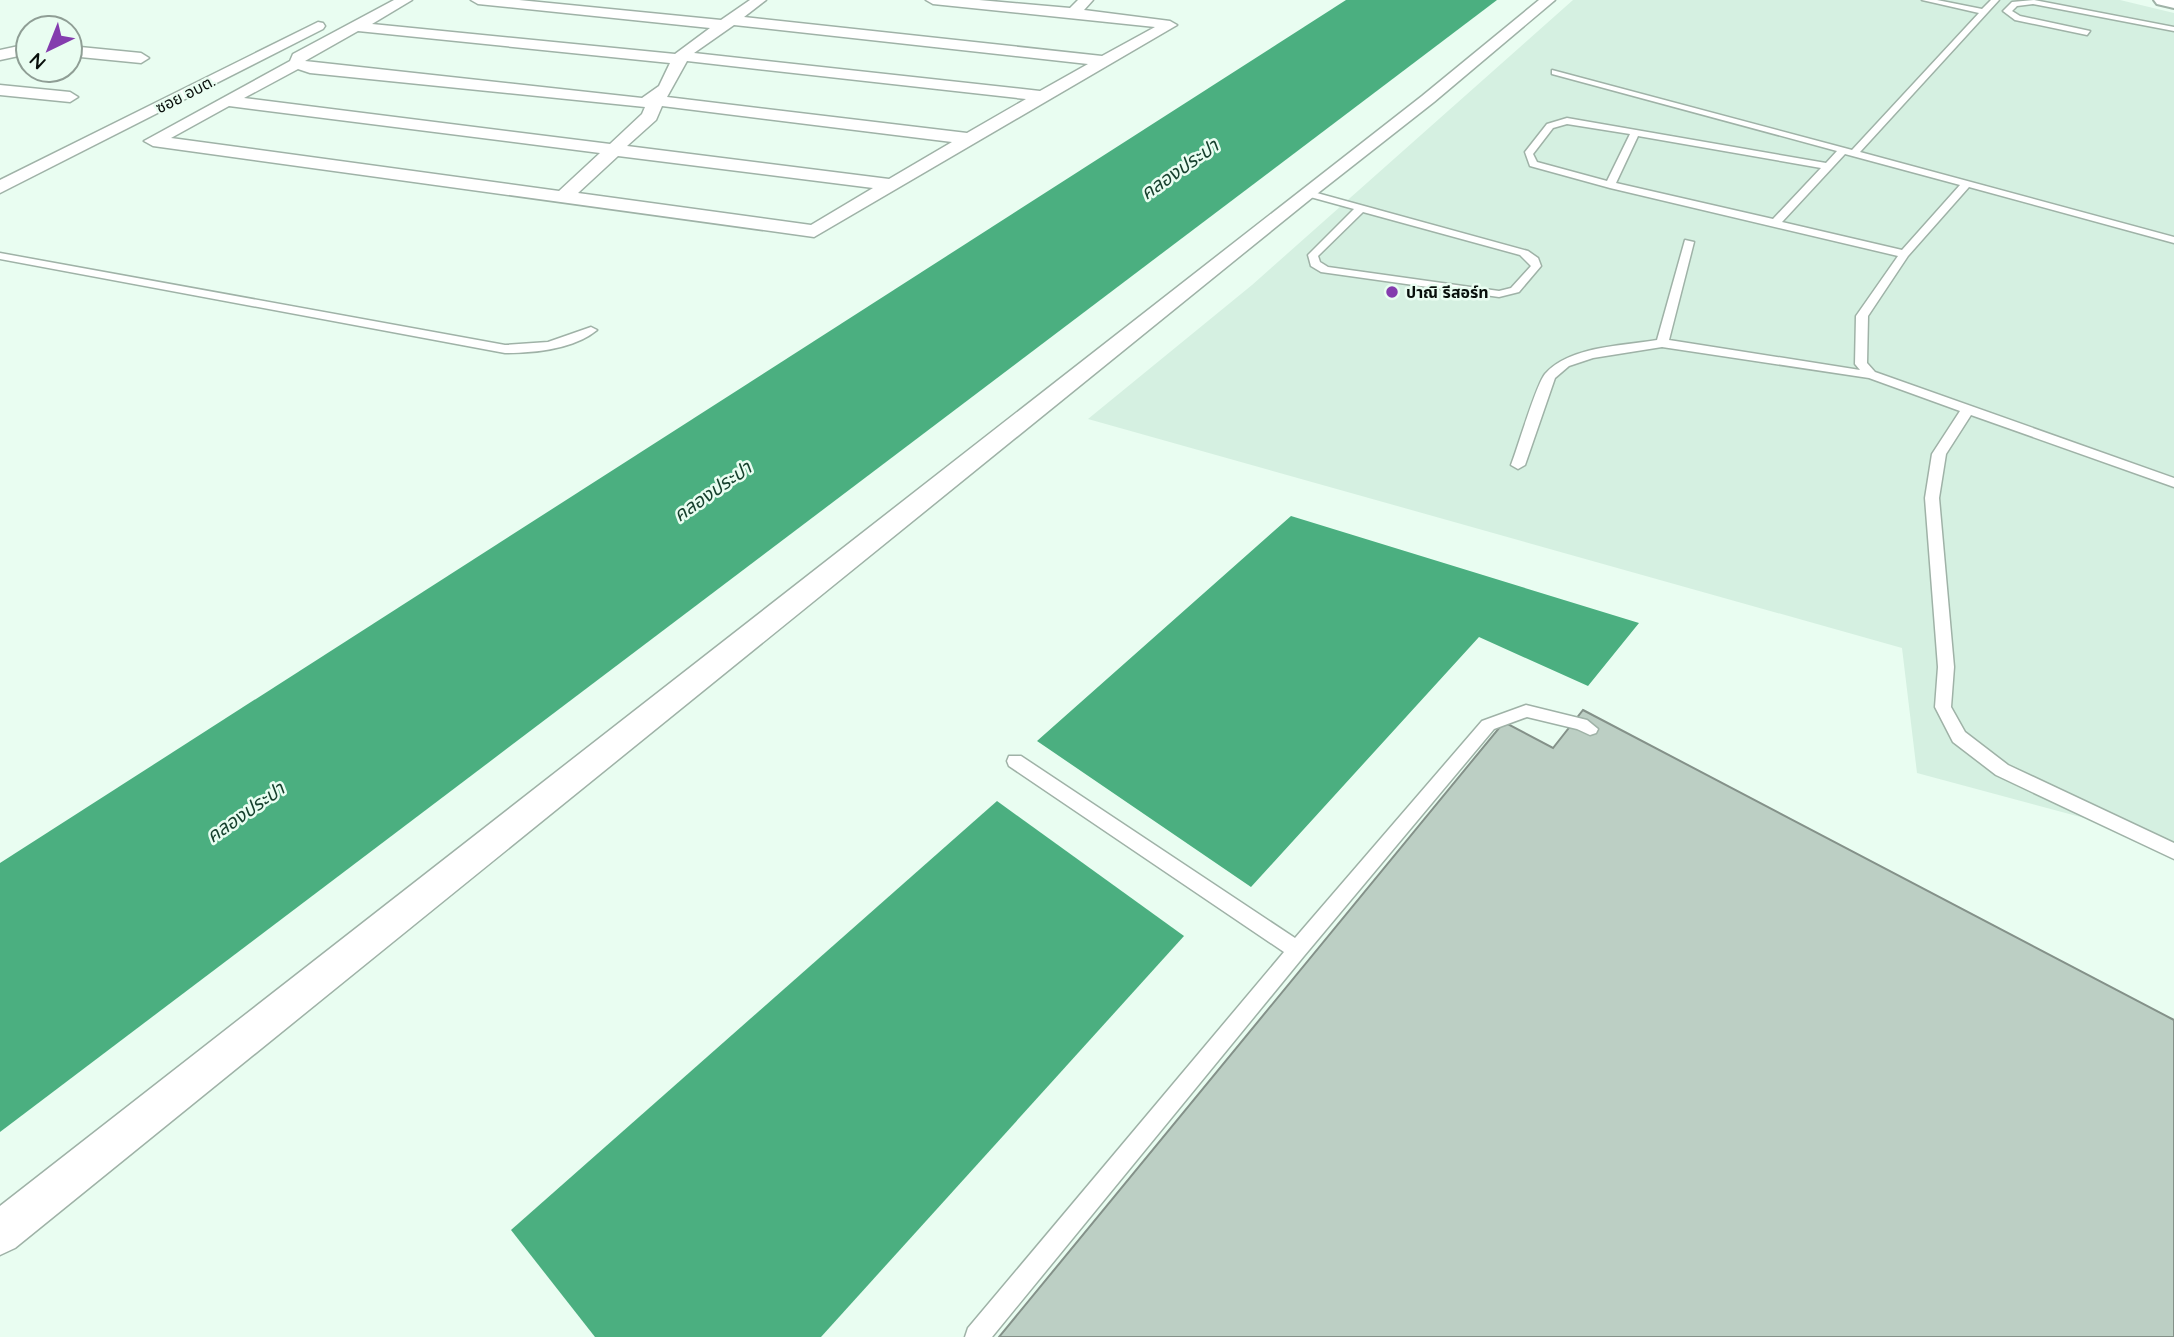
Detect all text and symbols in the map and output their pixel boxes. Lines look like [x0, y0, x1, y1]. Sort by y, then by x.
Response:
north arrow [14, 14, 84, 84]
text: N [24, 48, 51, 75]
street label: ซอย อบต. [152, 71, 218, 117]
water label: คลองประปา [1135, 133, 1224, 205]
place label: ปาณิ รีสอร์ท [1406, 282, 1489, 302]
marker: ปาณิ รีสอร์ท [1384, 284, 1400, 300]
water label: คลองประปา [668, 455, 757, 527]
water label: คลองประปา [201, 776, 290, 848]

